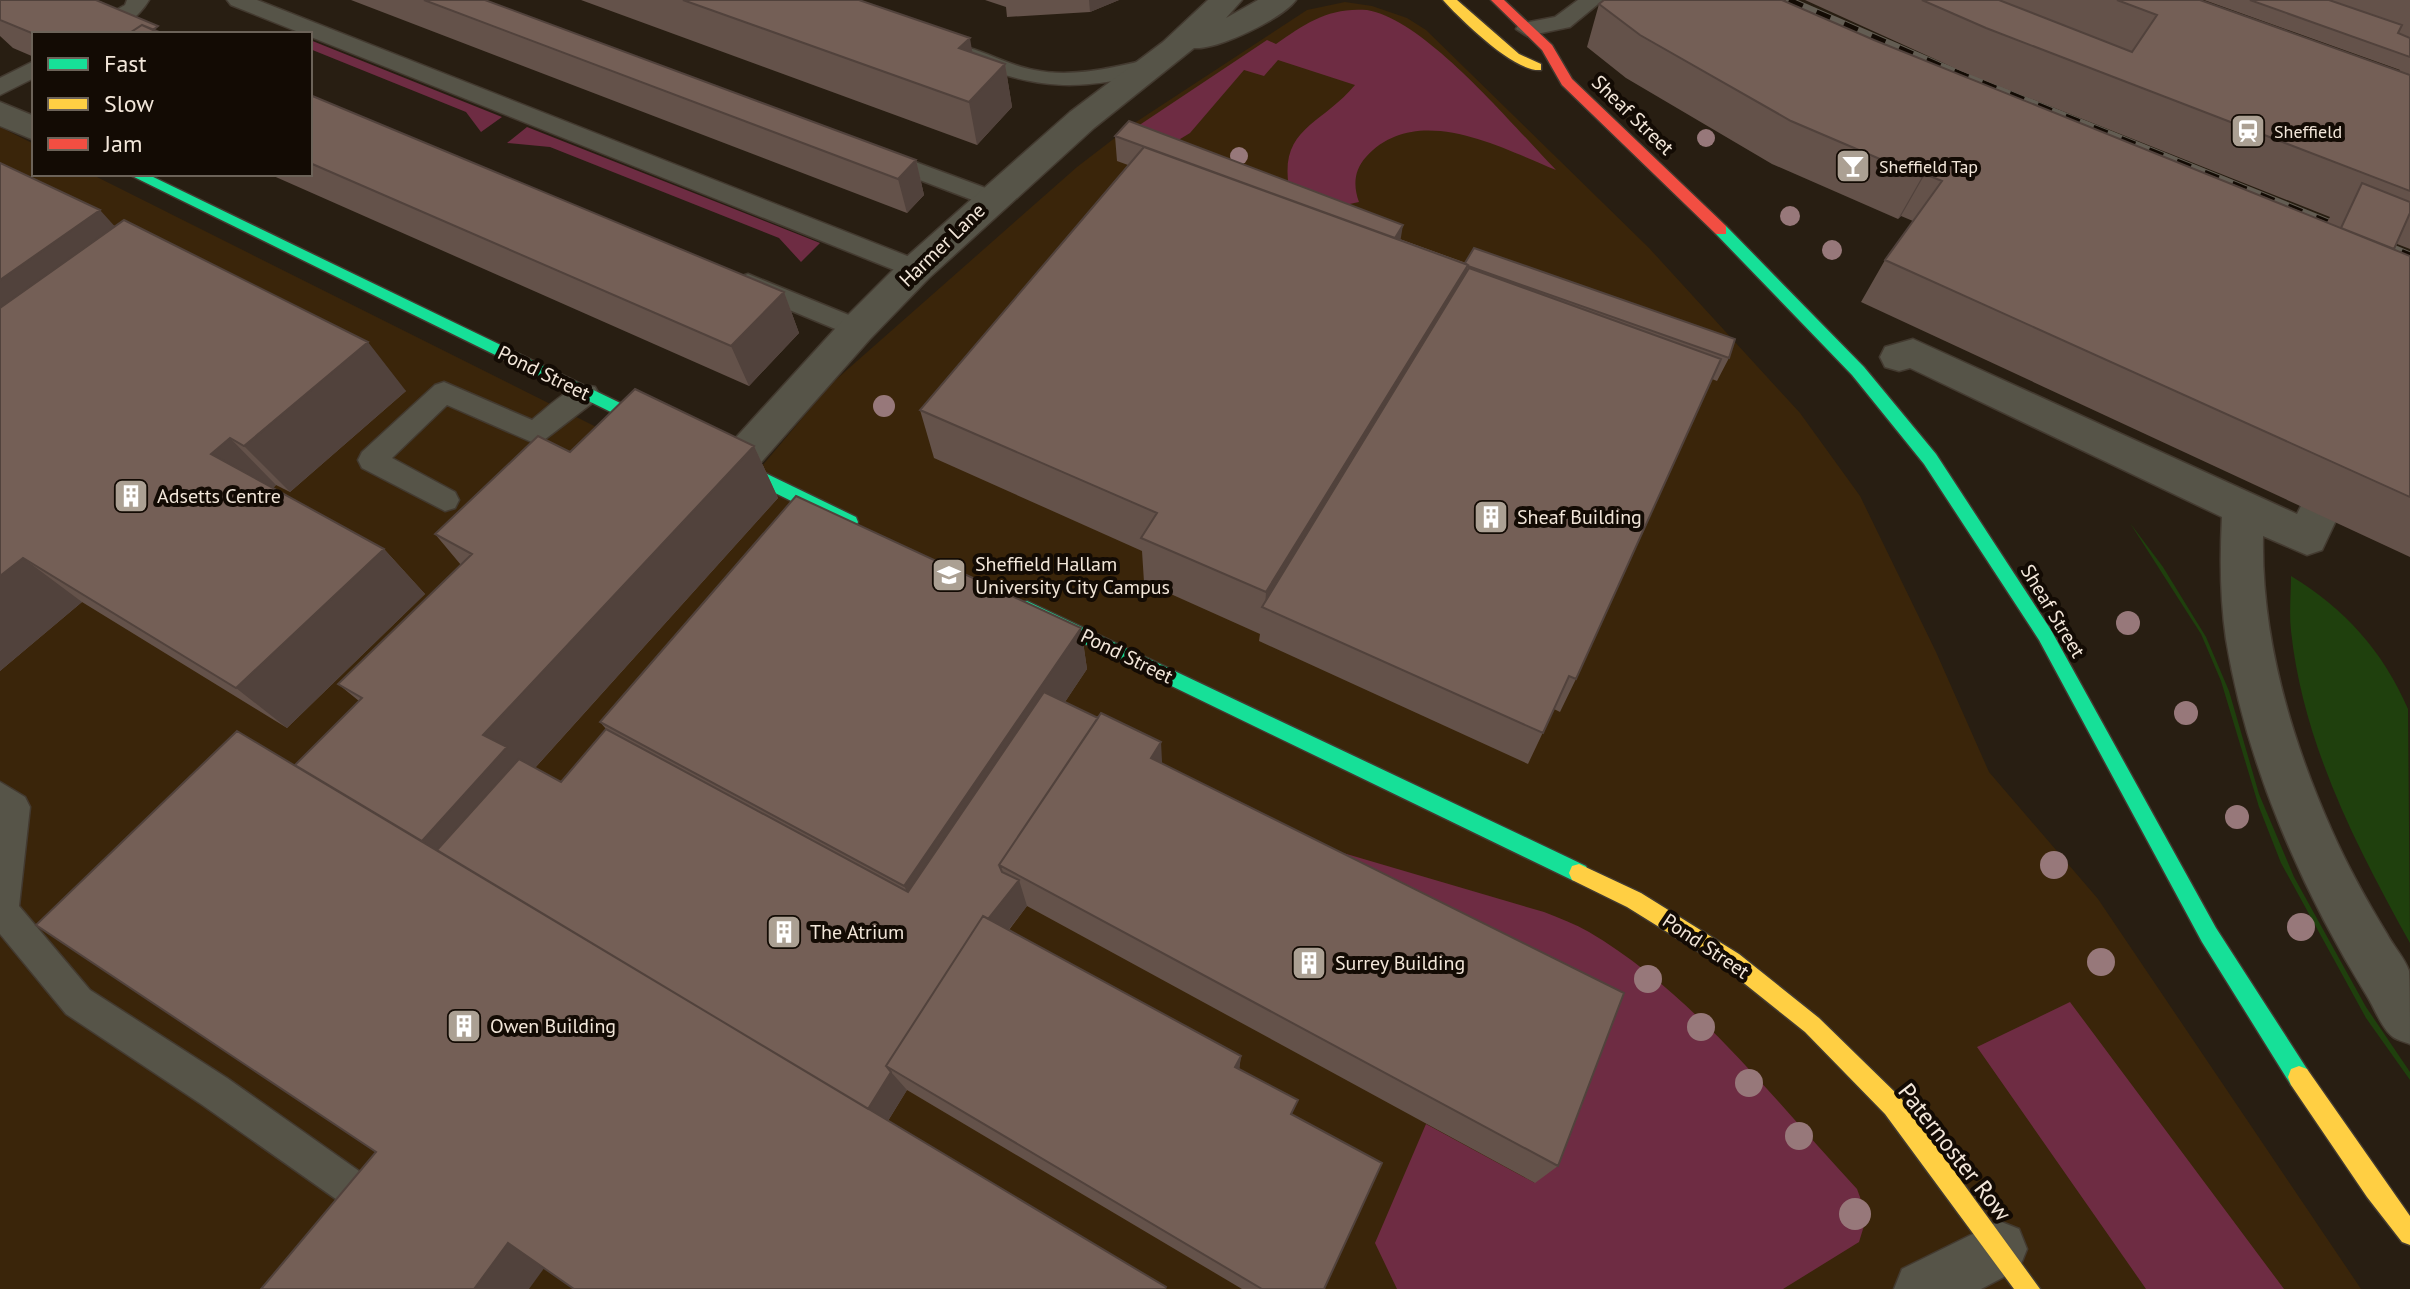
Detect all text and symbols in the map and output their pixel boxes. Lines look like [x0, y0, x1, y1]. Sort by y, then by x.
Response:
legend [32, 32, 312, 176]
text: Fast [104, 48, 147, 79]
street label: Sheaf Street [1586, 69, 1680, 161]
text: Slow [104, 88, 154, 119]
station icon: Sheffield [2229, 112, 2267, 150]
place label: Sheffield [2274, 120, 2342, 143]
text: Jam [103, 128, 142, 159]
bar icon: Sheffield Tap [1834, 147, 1872, 185]
place label: Sheffield Tap [1879, 155, 1978, 178]
street label: Harmer Lane [894, 198, 990, 292]
street label: Pond Street [494, 340, 595, 407]
building icon: Adsetts Centre [112, 477, 150, 515]
place label: Adsetts Centre [157, 483, 281, 509]
building icon: Sheaf Building [1472, 498, 1510, 536]
place label: Sheaf Building [1517, 504, 1642, 530]
place label: Sheffield Hallam University City Campus [975, 551, 1170, 600]
school or university icon: Sheffield Hallam University City Campus [930, 556, 968, 594]
street label: Sheaf Street [2015, 560, 2091, 663]
street label: Pond Street [1077, 623, 1178, 690]
street label: Pond Street [1658, 907, 1755, 985]
building icon: The Atrium [765, 913, 803, 951]
place label: The Atrium [810, 919, 904, 945]
building icon: Surrey Building [1290, 944, 1328, 982]
place label: Surrey Building [1335, 950, 1465, 976]
building icon: Owen Building [445, 1007, 483, 1045]
place label: Owen Building [490, 1013, 616, 1039]
street label: Paternoster Row [1891, 1077, 2019, 1228]

